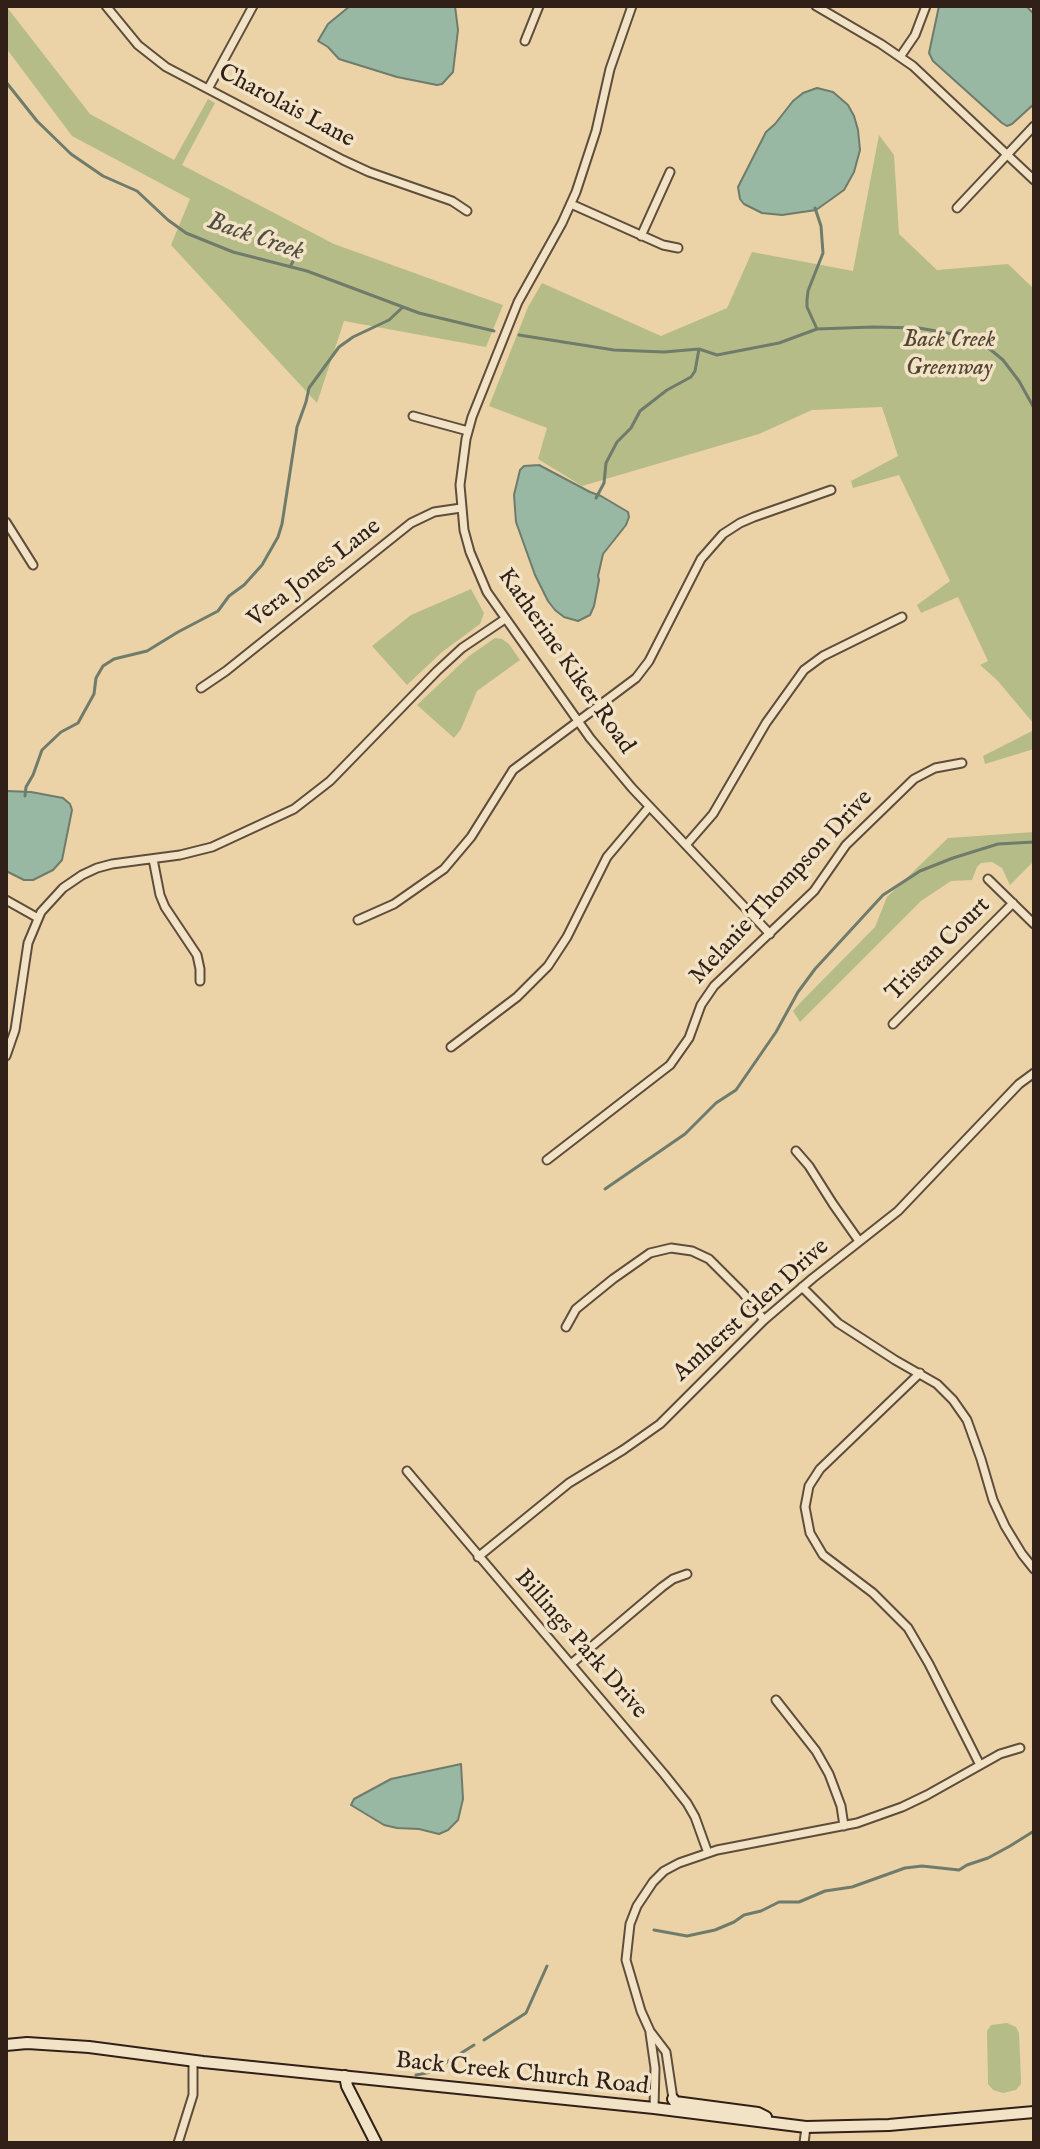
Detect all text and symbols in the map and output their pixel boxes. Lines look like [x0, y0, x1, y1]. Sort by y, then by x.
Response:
street label: Charolais Lane [213, 59, 359, 155]
water label: Back Creek [202, 207, 308, 269]
park label: Back Creek Greenway [903, 327, 995, 383]
street label: Vera Jones Lane [243, 513, 387, 635]
street label: Katherine Kiker Road [490, 564, 640, 760]
street label: Melanie Thompson Drive [684, 785, 880, 991]
street label: Tristan Court [881, 892, 997, 1008]
street label: Amherst Glen Drive [668, 1233, 836, 1389]
street label: Billings Park Drive [507, 1565, 653, 1725]
street label: Back Creek Church Road [394, 2047, 650, 2103]

